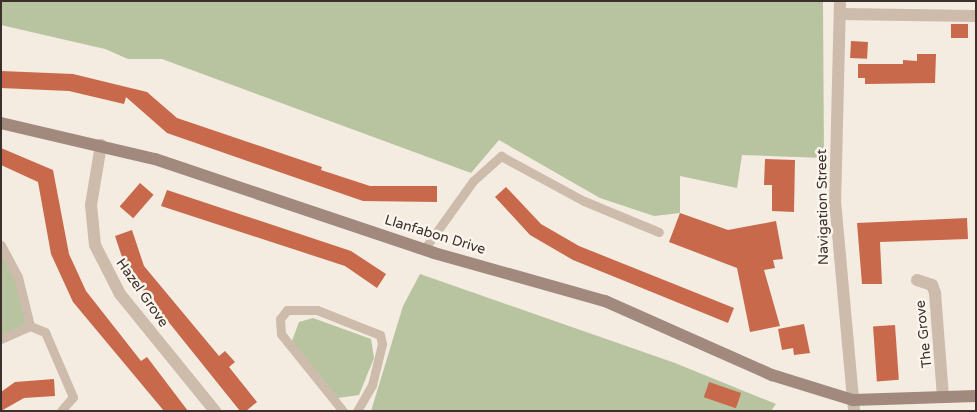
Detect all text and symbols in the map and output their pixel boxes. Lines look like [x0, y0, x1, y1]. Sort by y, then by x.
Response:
street label: Navigation Street [814, 149, 832, 265]
street label: Llanfabon Drive [382, 212, 488, 258]
street label: Hazel Grove [112, 255, 172, 331]
street label: The Grove [912, 299, 936, 369]

